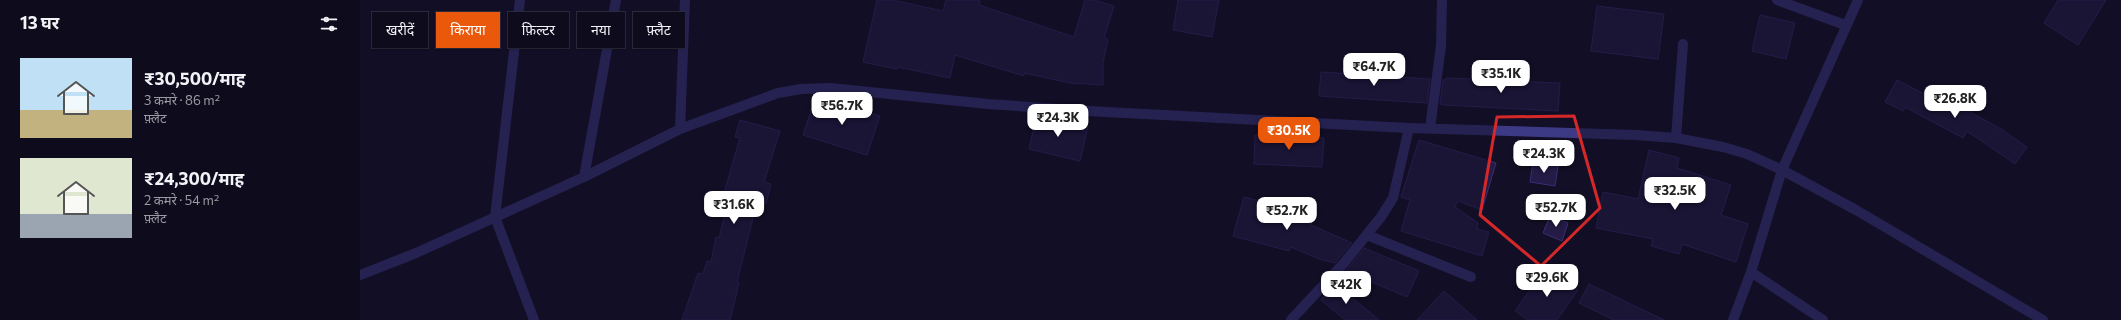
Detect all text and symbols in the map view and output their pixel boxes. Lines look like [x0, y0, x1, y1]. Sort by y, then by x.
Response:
text: 13 घर [20, 12, 59, 33]
chip: खरीदें [372, 12, 428, 48]
chip: किराया [436, 12, 500, 48]
chip: फ़िल्टर [508, 12, 569, 48]
chip: नया [577, 12, 625, 48]
chip: फ़्लैट [633, 12, 685, 48]
icon: filters [318, 13, 340, 35]
pin: ₹64.7K [1341, 53, 1407, 87]
text: ₹64.7K [1352, 58, 1396, 74]
pin: ₹35.1K [1468, 60, 1534, 94]
text: ₹35.1K [1481, 65, 1521, 81]
text: ₹30,500/माह [144, 68, 245, 89]
icon: home [52, 74, 100, 122]
pin: ₹26.8K [1922, 85, 1988, 119]
text: ₹26.8K [1933, 90, 1977, 106]
text: 3 कमरे · 86 m² [144, 92, 220, 108]
pin: ₹56.7K [809, 92, 875, 126]
text: ₹56.7K [821, 97, 863, 113]
pin: ₹24.3K [1025, 104, 1091, 138]
text: ₹24.3K [1036, 109, 1080, 125]
text: फ़्लैट [144, 110, 167, 126]
pin: ₹30.5K [1256, 117, 1322, 151]
text: ₹30.5K [1267, 122, 1311, 138]
pin: ₹24.3K [1511, 140, 1577, 174]
text: ₹24.3K [1522, 145, 1566, 161]
text: ₹24,300/माह [144, 168, 244, 189]
icon: home [52, 174, 100, 222]
pin: ₹32.5K [1642, 177, 1708, 211]
text: ₹32.5K [1653, 182, 1697, 198]
pin: ₹31.6K [701, 191, 767, 225]
text: 2 कमरे · 54 m² [144, 192, 219, 208]
pin: ₹52.7K [1523, 194, 1589, 228]
text: ₹31.6K [713, 196, 755, 212]
pin: ₹52.7K [1254, 197, 1320, 231]
text: ₹52.7K [1535, 199, 1577, 215]
text: ₹52.7K [1266, 202, 1308, 218]
text: फ़्लैट [144, 210, 167, 226]
pin: ₹29.6K [1514, 264, 1580, 298]
text: ₹29.6K [1525, 269, 1569, 285]
pin: ₹42K [1322, 271, 1370, 305]
text: ₹42K [1330, 276, 1362, 292]

